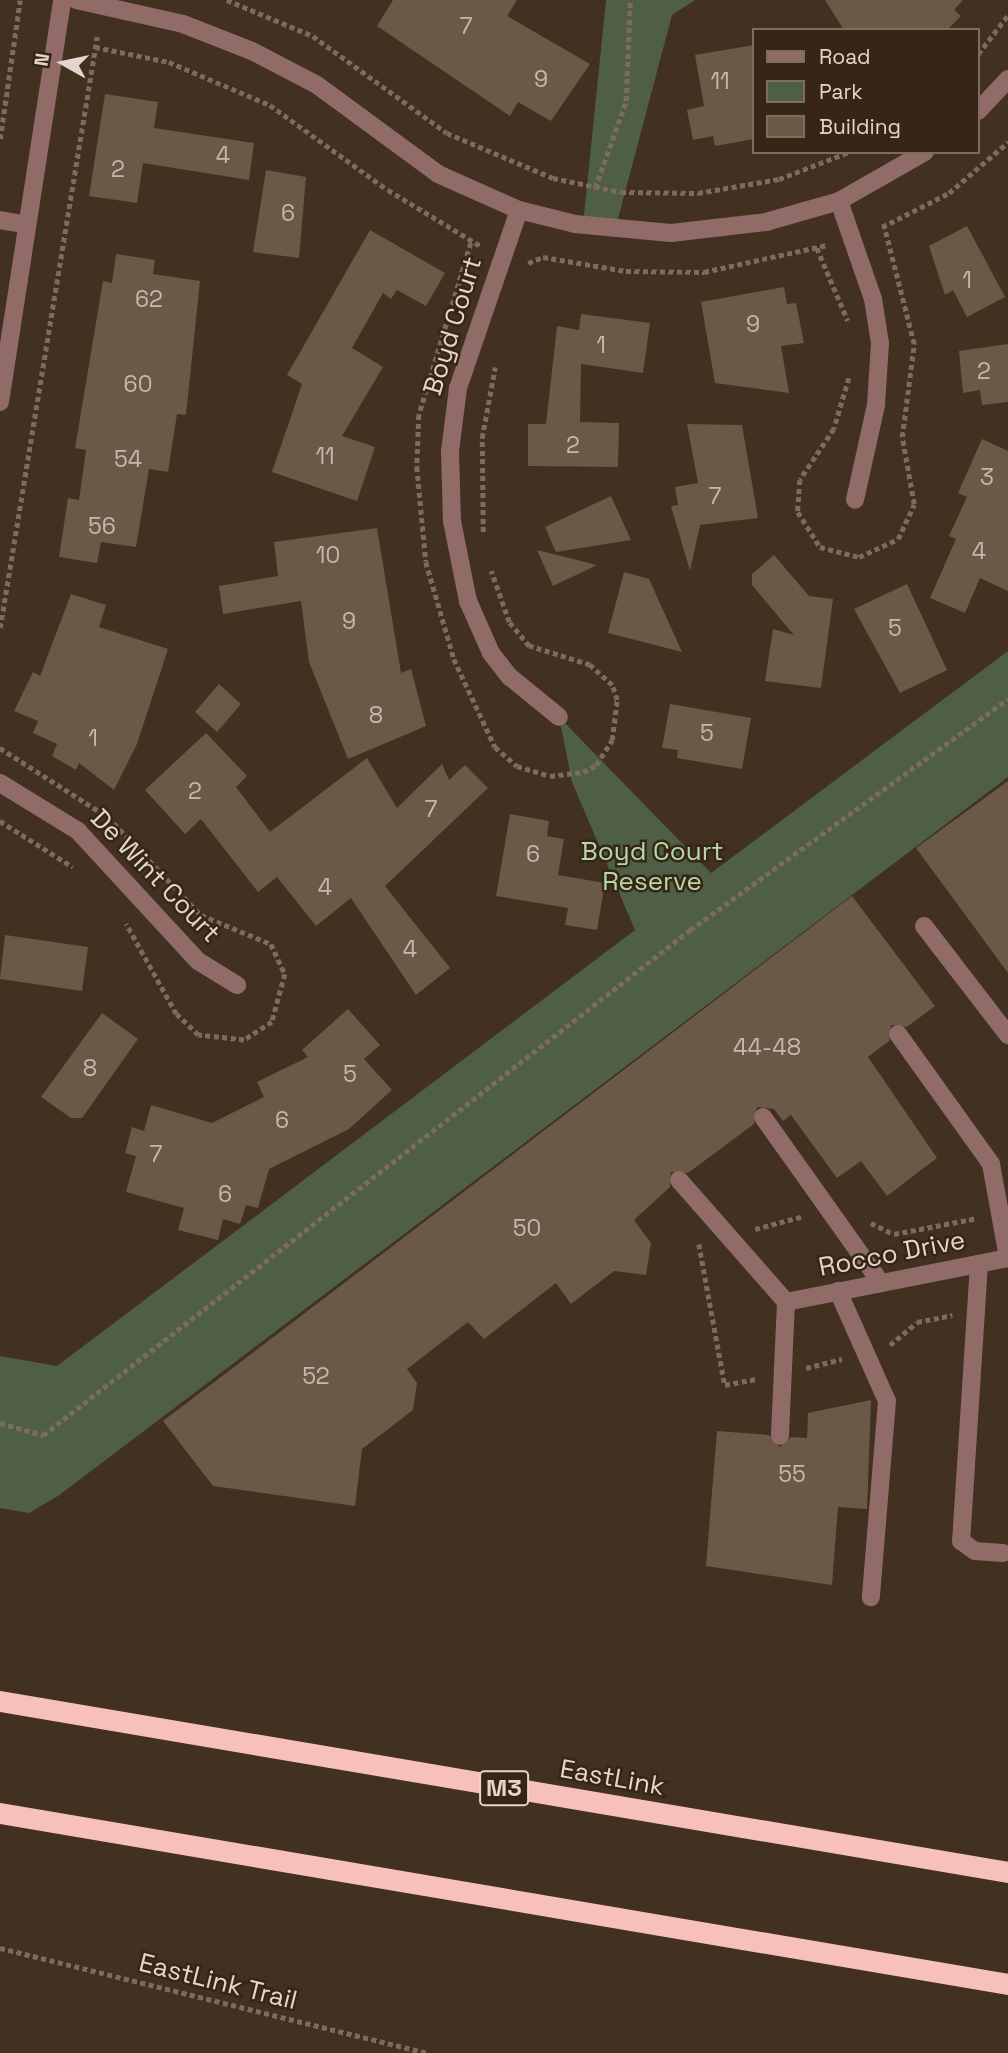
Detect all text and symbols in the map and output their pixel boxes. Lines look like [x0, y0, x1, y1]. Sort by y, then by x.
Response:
house number: 7 [460, 12, 472, 40]
north arrow [28, 28, 98, 98]
legend [752, 28, 980, 154]
text: Road [819, 43, 871, 70]
text: N [28, 51, 55, 68]
house number: 9 [534, 65, 548, 93]
house number: 11 [710, 67, 730, 95]
text: Park [819, 78, 863, 105]
text: Building [819, 113, 901, 140]
house number: 4 [216, 141, 230, 169]
house number: 2 [111, 155, 125, 183]
house number: 6 [281, 199, 295, 227]
street label: Boyd Court [417, 253, 489, 399]
house number: 1 [962, 266, 972, 294]
house number: 62 [135, 285, 163, 313]
house number: 9 [746, 310, 760, 338]
house number: 1 [596, 331, 606, 359]
house number: 2 [977, 357, 991, 385]
house number: 60 [124, 370, 152, 398]
house number: 2 [566, 431, 580, 459]
house number: 11 [315, 442, 335, 470]
house number: 54 [114, 445, 142, 473]
house number: 3 [980, 463, 994, 491]
house number: 7 [709, 482, 721, 510]
house number: 56 [88, 512, 116, 540]
house number: 4 [972, 537, 986, 565]
house number: 10 [316, 541, 340, 569]
house number: 9 [342, 607, 356, 635]
house number: 5 [888, 614, 902, 642]
house number: 8 [369, 701, 383, 729]
house number: 5 [700, 719, 714, 747]
house number: 1 [88, 724, 98, 752]
house number: 2 [188, 777, 202, 805]
house number: 7 [425, 795, 437, 823]
street label: De Wint Court [84, 803, 226, 949]
park label: Boyd Court Reserve [580, 836, 724, 898]
house number: 6 [526, 840, 540, 868]
house number: 4 [318, 873, 332, 901]
house number: 4 [403, 935, 417, 963]
house number: 44-48 [733, 1033, 801, 1061]
house number: 8 [83, 1054, 97, 1082]
house number: 5 [343, 1060, 357, 1088]
house number: 6 [275, 1106, 289, 1134]
house number: 7 [150, 1140, 162, 1168]
house number: 6 [218, 1180, 232, 1208]
house number: 50 [513, 1214, 541, 1242]
street label: Rocco Drive [816, 1225, 968, 1283]
house number: 52 [302, 1362, 330, 1390]
house number: 55 [778, 1460, 806, 1488]
street label: EastLink [557, 1753, 667, 1803]
road number: M3 [478, 1768, 530, 1808]
street label: EastLink Trail [135, 1947, 301, 2017]

